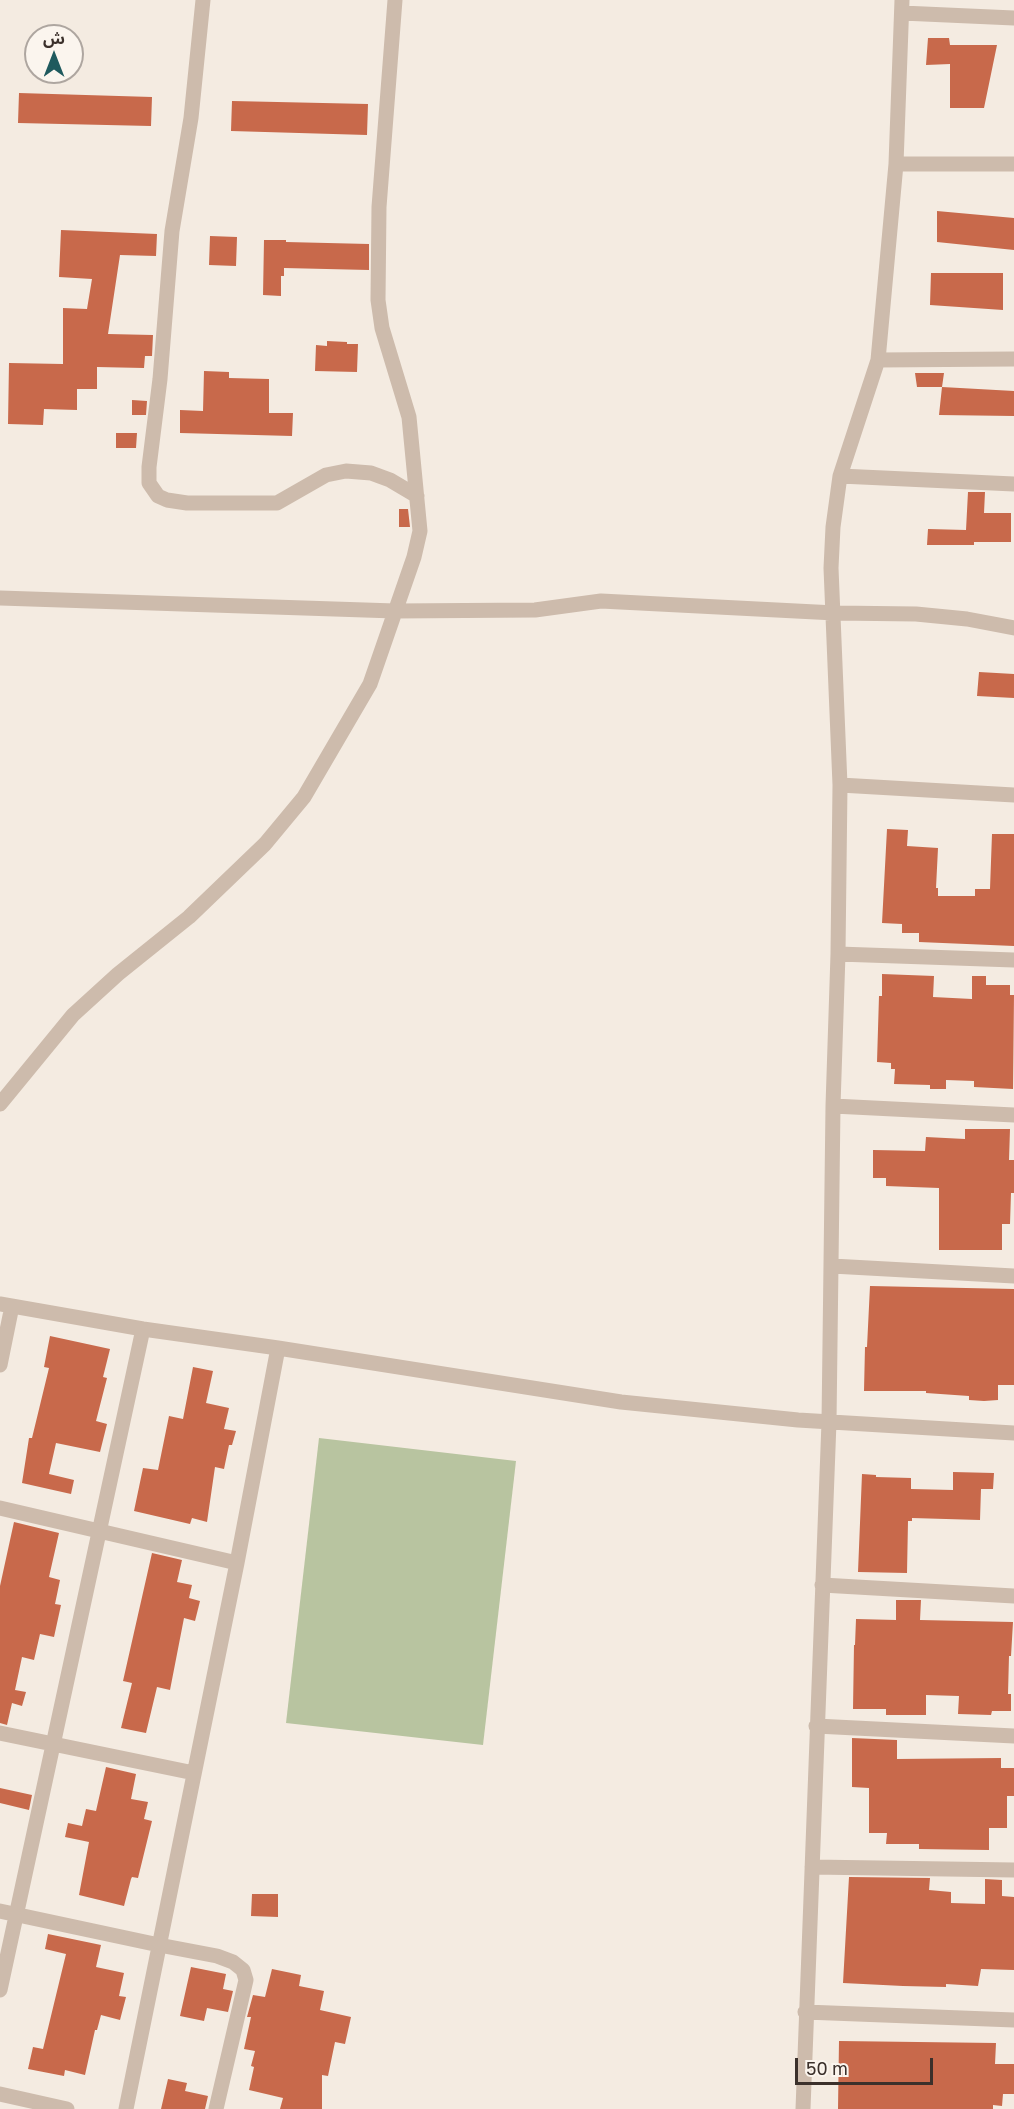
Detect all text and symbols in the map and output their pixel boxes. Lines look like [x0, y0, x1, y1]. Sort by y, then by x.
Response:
north arrow [24, 24, 84, 84]
text: ش [43, 28, 65, 48]
scale bar [798, 2046, 936, 2084]
text: 50 m [806, 2057, 848, 2079]

